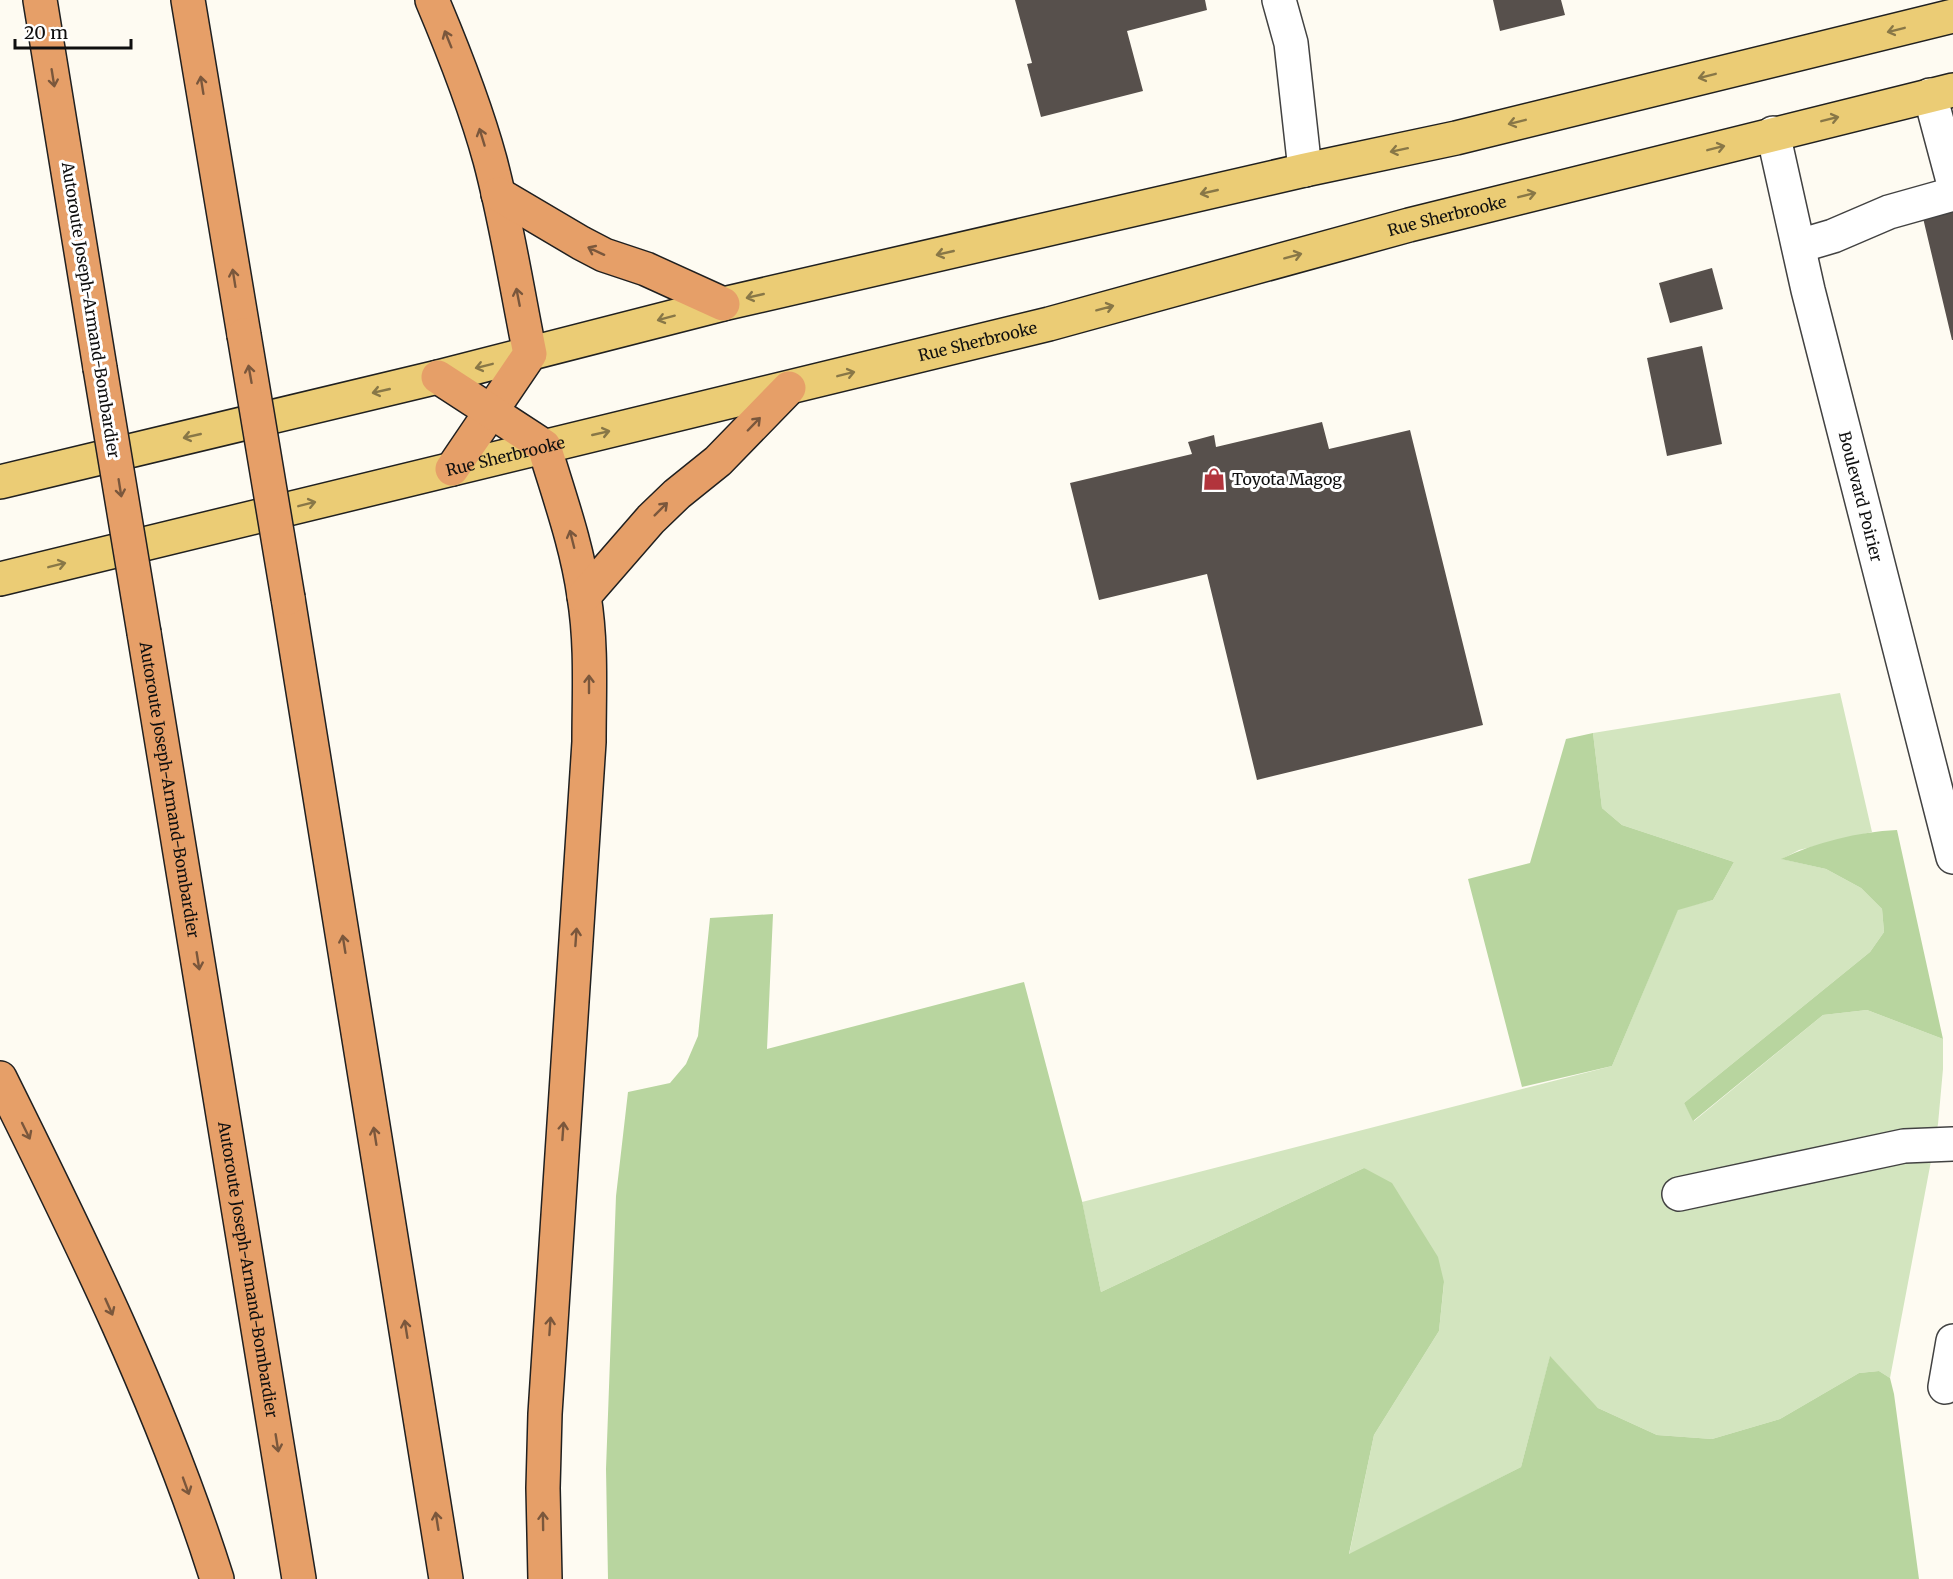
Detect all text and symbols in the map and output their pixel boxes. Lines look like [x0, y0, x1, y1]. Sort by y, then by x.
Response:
scale bar [15, 12, 130, 50]
text: 20 m [24, 21, 68, 44]
one-way arrow [1887, 24, 1906, 36]
one-way arrow [442, 30, 453, 49]
one-way arrow [48, 68, 59, 88]
one-way arrow [1698, 71, 1717, 82]
one-way arrow [197, 76, 208, 96]
one-way arrow [1821, 113, 1840, 125]
one-way arrow [1508, 117, 1527, 129]
one-way arrow [476, 128, 487, 147]
one-way arrow [1706, 141, 1725, 153]
one-way arrow [1390, 145, 1409, 156]
street label: Autoroute Joseph-Armand-Bombardier [58, 159, 124, 460]
one-way arrow [1199, 187, 1218, 199]
one-way arrow [1517, 189, 1536, 201]
street label: Rue Sherbrooke [1385, 191, 1508, 240]
one-way arrow [588, 244, 606, 256]
one-way arrow [936, 248, 955, 259]
one-way arrow [1283, 250, 1302, 261]
one-way arrow [228, 268, 239, 288]
one-way arrow [512, 287, 523, 307]
one-way arrow [746, 291, 765, 303]
one-way arrow [1095, 302, 1114, 313]
one-way arrow [657, 313, 676, 325]
street label: Rue Sherbrooke [916, 317, 1039, 365]
one-way arrow [475, 360, 494, 372]
one-way arrow [244, 365, 255, 385]
one-way arrow [836, 367, 855, 379]
one-way arrow [372, 385, 391, 397]
one-way arrow [746, 417, 761, 432]
one-way arrow [591, 426, 610, 438]
street label: Boulevard Poirier [1835, 429, 1887, 564]
one-way arrow [182, 431, 201, 443]
street label: Rue Sherbrooke [444, 432, 567, 480]
shop icon: Toyota Magog [1201, 466, 1227, 492]
place label: Toyota Magog [1232, 469, 1342, 489]
one-way arrow [115, 478, 126, 498]
one-way arrow [298, 498, 317, 510]
one-way arrow [654, 502, 669, 517]
one-way arrow [565, 530, 577, 549]
one-way arrow [47, 559, 66, 571]
street label: Autoroute Joseph-Armand-Bombardier [135, 639, 204, 940]
one-way arrow [583, 674, 595, 694]
one-way arrow [571, 927, 582, 947]
one-way arrow [338, 934, 349, 954]
one-way arrow [192, 950, 203, 970]
street label: Autoroute Joseph-Armand-Bombardier [214, 1119, 282, 1419]
one-way arrow [20, 1121, 32, 1139]
one-way arrow [558, 1122, 569, 1142]
one-way arrow [369, 1127, 380, 1147]
one-way arrow [104, 1297, 116, 1315]
one-way arrow [545, 1316, 556, 1336]
one-way arrow [400, 1319, 411, 1339]
one-way arrow [272, 1433, 283, 1452]
one-way arrow [181, 1476, 192, 1495]
one-way arrow [537, 1511, 549, 1531]
one-way arrow [431, 1512, 442, 1532]

